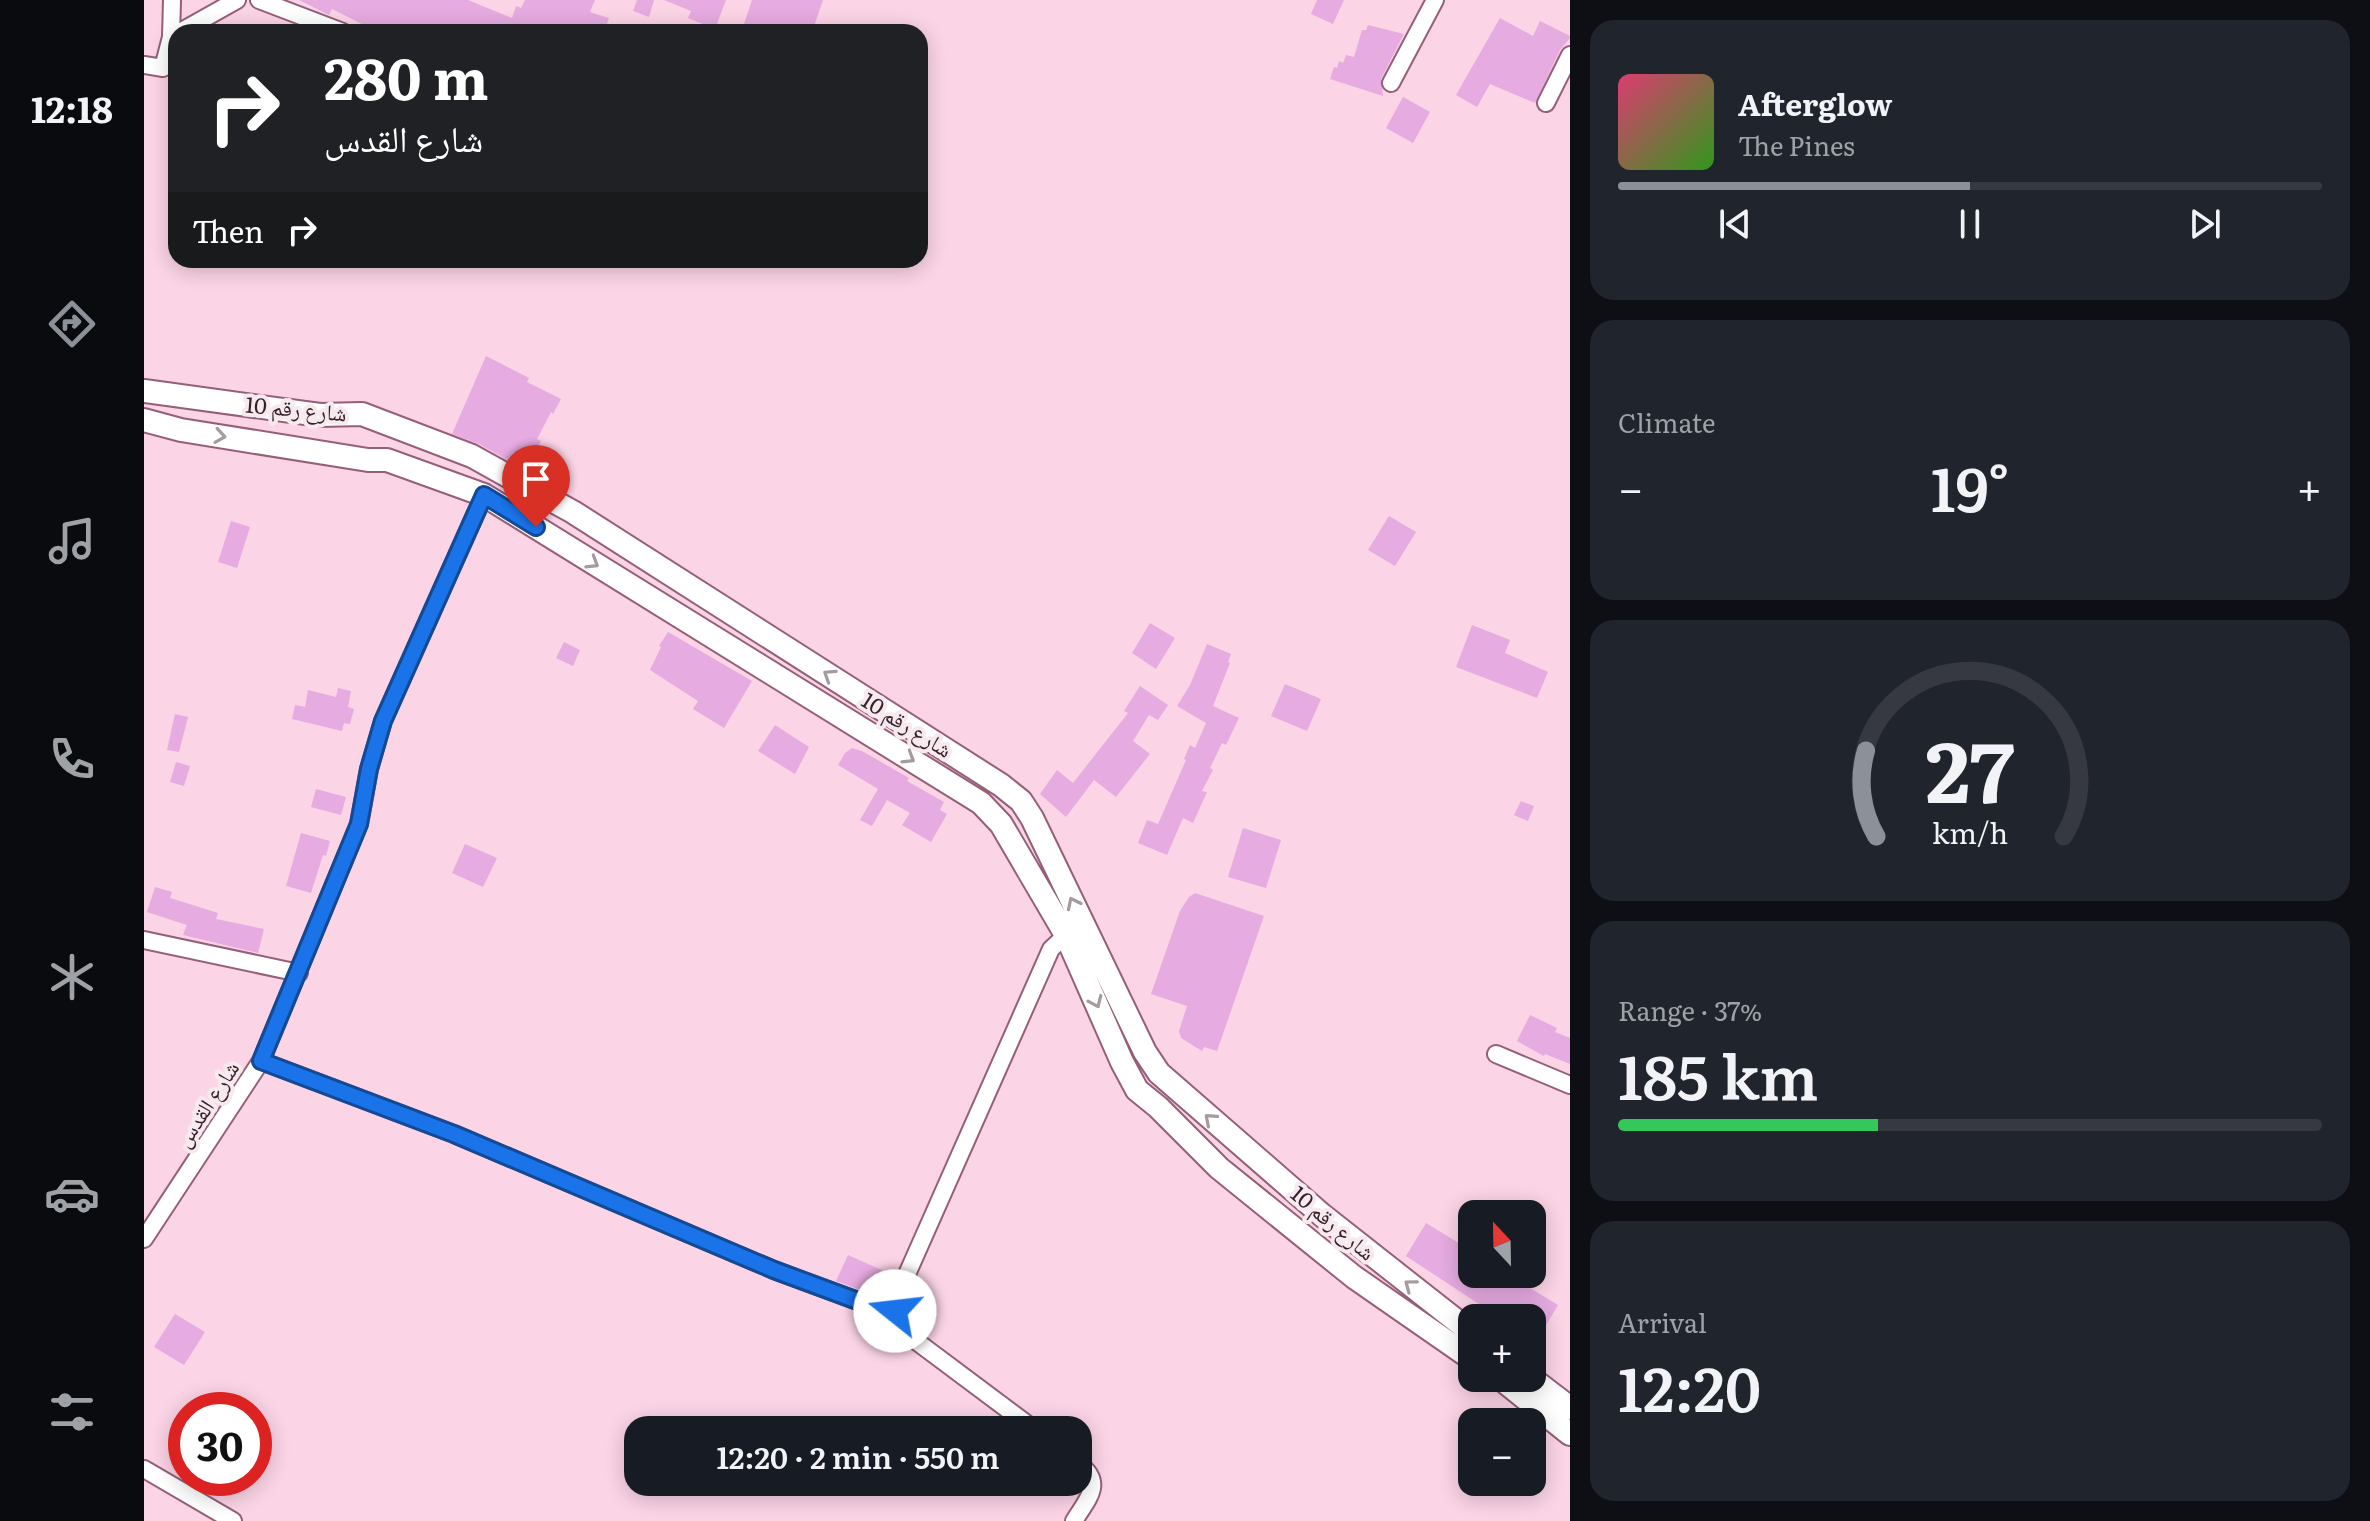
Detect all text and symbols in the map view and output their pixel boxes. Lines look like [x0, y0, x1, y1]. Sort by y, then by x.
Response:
text: 280 m [324, 34, 489, 117]
icon: right [192, 56, 296, 160]
text: 12:18 [31, 81, 113, 134]
text: Afterglow [1738, 81, 1892, 125]
text: شارع القدس [324, 110, 483, 163]
text: The Pines [1738, 125, 1855, 164]
icon: previous [1713, 202, 1757, 246]
icon: pause [1948, 202, 1992, 246]
icon: next [2183, 202, 2227, 246]
text: Then [192, 208, 264, 252]
icon: right [280, 208, 324, 252]
icon: directions [44, 296, 100, 352]
street label: شارع رقم 10 [244, 387, 348, 428]
text: Climate [1618, 402, 1716, 441]
one-way arrow [213, 427, 227, 444]
text: 19° [1931, 441, 2009, 530]
pin [502, 445, 570, 527]
text: − [1618, 453, 1644, 519]
text: + [2296, 453, 2322, 519]
icon: arrive [514, 457, 558, 501]
icon: music [44, 513, 100, 569]
one-way arrow [584, 553, 599, 568]
one-way arrow [823, 670, 837, 685]
street label: شارع رقم 10 [856, 683, 960, 765]
text: 27 [1926, 704, 2014, 828]
icon: phone [44, 731, 100, 787]
one-way arrow [900, 749, 915, 764]
text: km/h [1932, 810, 2008, 853]
one-way arrow [1068, 896, 1083, 911]
icon: climate [44, 949, 100, 1005]
text: Range · 37% [1618, 990, 1762, 1029]
one-way arrow [1086, 994, 1102, 1009]
text: 185 km [1618, 1029, 1819, 1118]
street label: شارع القدس [165, 1053, 246, 1153]
one-way arrow [1205, 1114, 1220, 1129]
icon: car [44, 1166, 100, 1222]
street label: شارع رقم 10 [1284, 1177, 1384, 1267]
north arrow [1458, 1200, 1546, 1288]
map controls [1458, 1200, 1546, 1496]
position arrow [853, 1269, 937, 1353]
one-way arrow [1404, 1281, 1419, 1295]
text: Arrival [1618, 1302, 1707, 1341]
button: + [1458, 1304, 1546, 1392]
text: 12:20 [1618, 1341, 1761, 1430]
icon: filters [44, 1384, 100, 1440]
speed limit sign: 30 [168, 1392, 272, 1496]
button: − [1458, 1408, 1546, 1496]
text: 12:20 · 2 min · 550 m [716, 1434, 1000, 1478]

